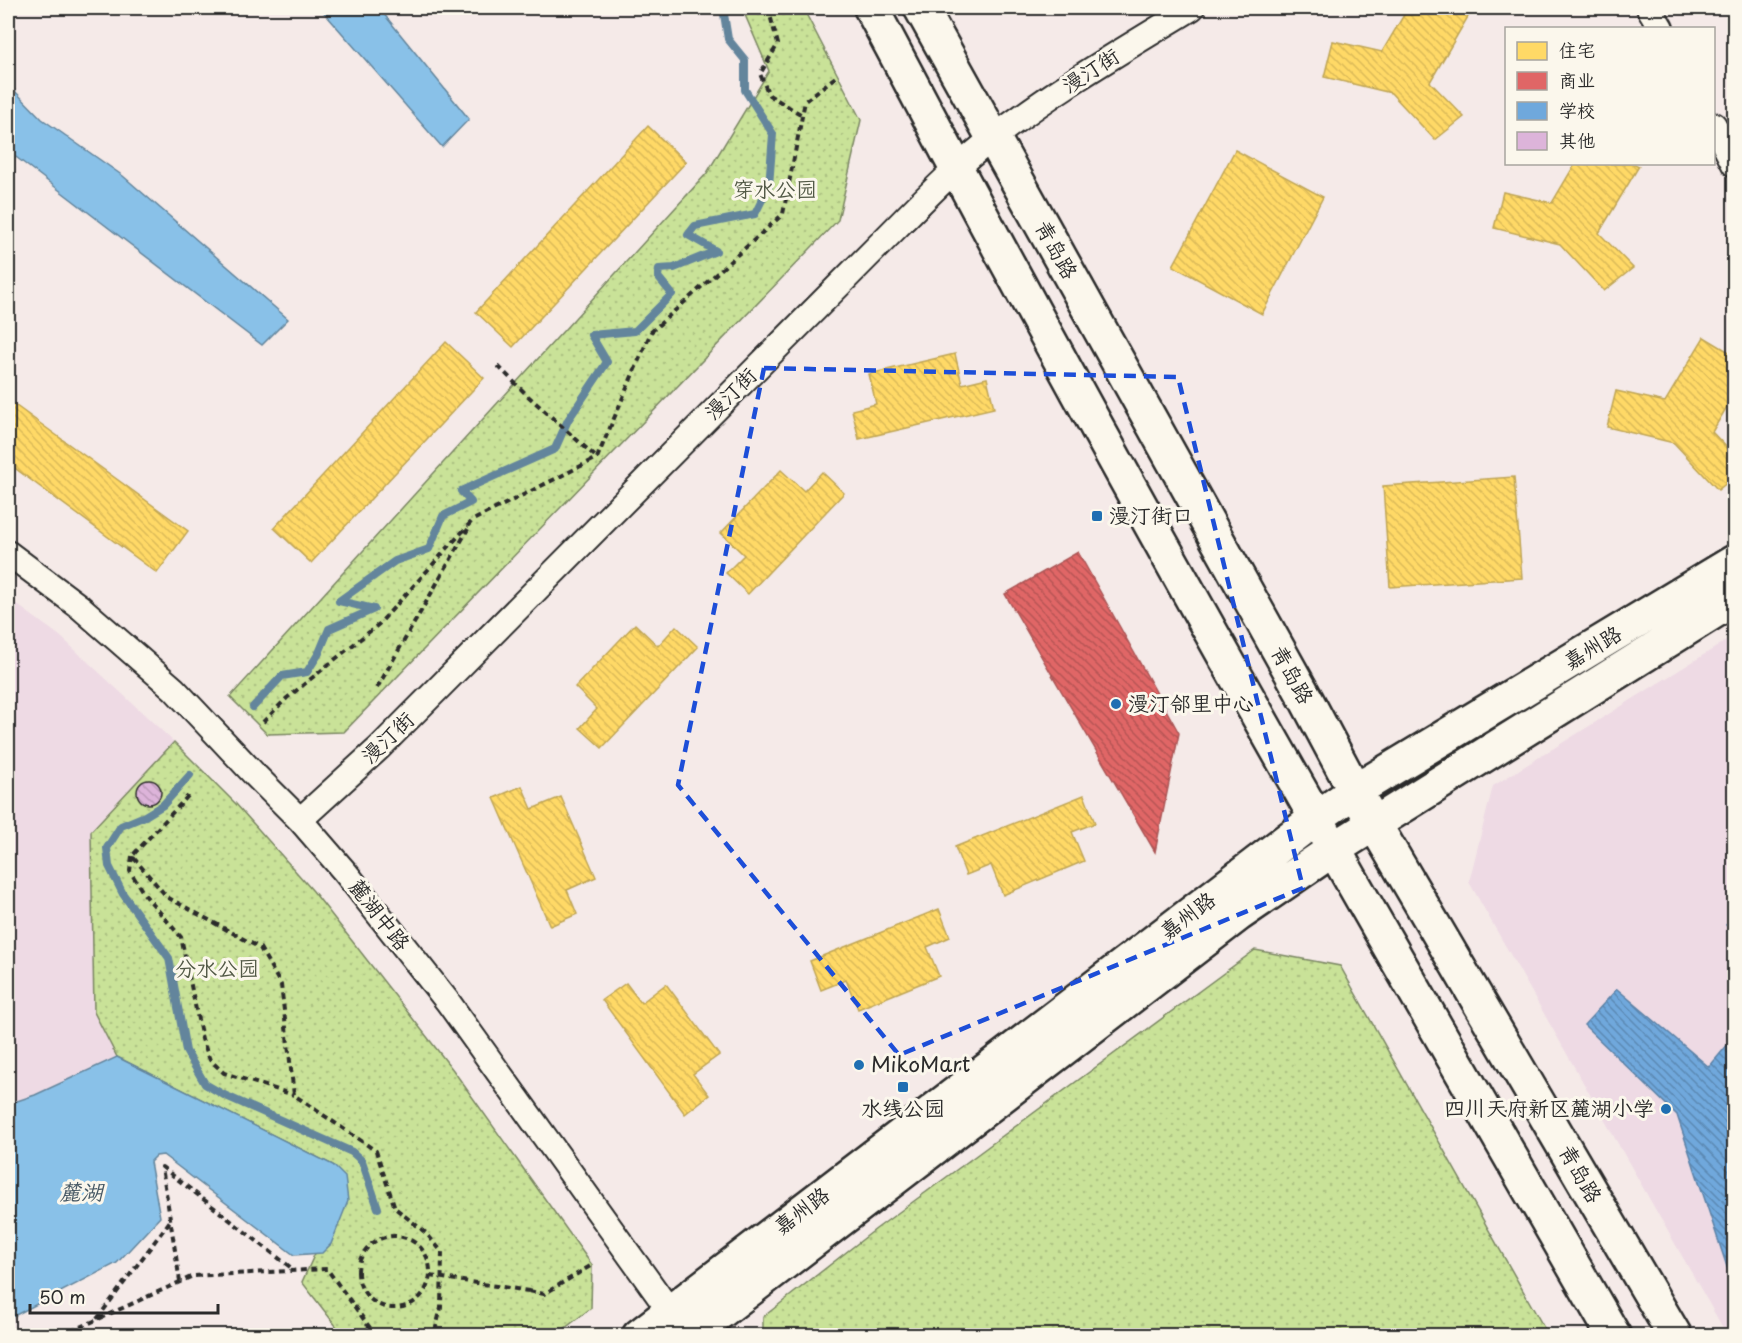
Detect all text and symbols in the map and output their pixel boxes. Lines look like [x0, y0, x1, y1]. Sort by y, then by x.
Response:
legend [1505, 27, 1715, 165]
text: 住宅 [1559, 36, 1595, 63]
street label: 漫汀街 [1055, 39, 1125, 100]
text: 商业 [1559, 66, 1595, 93]
text: 学校 [1559, 96, 1595, 123]
text: 其他 [1559, 126, 1595, 153]
park label: 穿水公园 [733, 172, 817, 204]
street label: 青岛路 [1028, 214, 1087, 284]
street label: 漫汀街 [696, 359, 763, 426]
place label: 漫汀街口 [1109, 498, 1193, 530]
marker: 漫汀街口 [1090, 509, 1104, 523]
street label: 嘉州路 [1557, 616, 1627, 676]
street label: 青岛路 [1264, 639, 1323, 709]
place label: 漫汀邻里中心 [1128, 686, 1254, 718]
marker: 漫汀邻里中心 [1109, 697, 1123, 711]
street label: 漫汀街 [353, 703, 420, 770]
street label: 麓湖中路 [342, 871, 419, 957]
street label: 嘉州路 [1152, 883, 1222, 946]
park label: 分水公园 [175, 951, 259, 983]
place label: MikoMart [871, 1047, 970, 1079]
marker: MikoMart [852, 1058, 866, 1072]
marker: 水线公园 [896, 1080, 910, 1094]
place label: 水线公园 [861, 1091, 945, 1123]
place label: 四川天府新区麓湖小学 [1444, 1091, 1654, 1123]
marker: 四川天府新区麓湖小学 [1659, 1102, 1673, 1116]
street label: 青岛路 [1552, 1138, 1611, 1208]
water label: 麓湖 [59, 1174, 105, 1207]
street label: 嘉州路 [766, 1178, 836, 1241]
scale bar [30, 1277, 218, 1315]
text: 50 m [39, 1283, 86, 1310]

